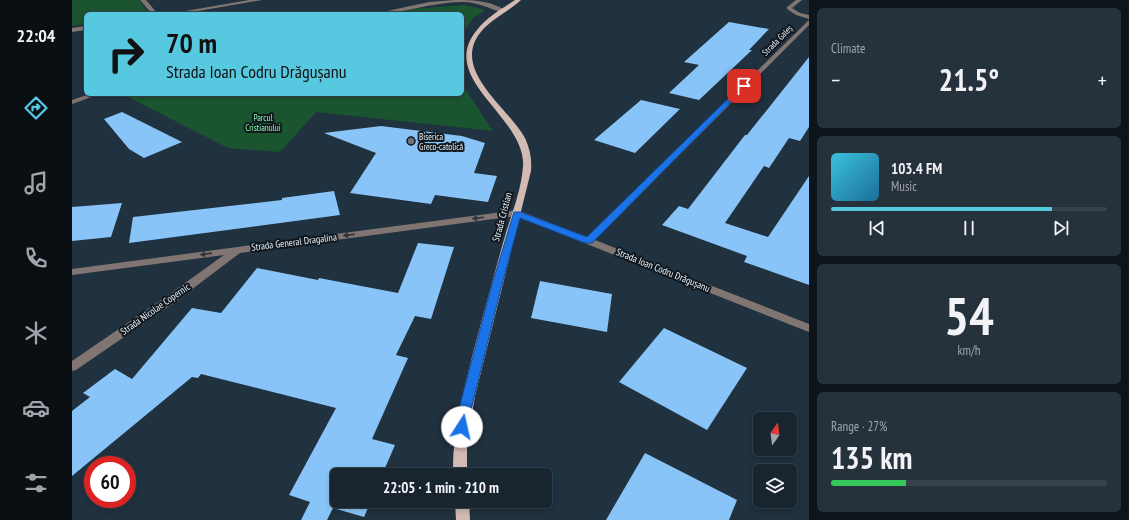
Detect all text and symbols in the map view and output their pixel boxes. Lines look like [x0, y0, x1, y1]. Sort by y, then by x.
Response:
street label: Strada Galeș [759, 22, 795, 58]
text: 22:04 [17, 24, 55, 47]
text: 70 m [166, 24, 217, 61]
icon: right [100, 28, 152, 80]
text: Climate [831, 40, 865, 57]
text: Strada Ioan Codru Drăgușanu [166, 60, 347, 83]
text: 21.5° [939, 60, 999, 99]
text: − [831, 66, 840, 94]
text: + [1098, 66, 1107, 94]
pin [727, 69, 761, 103]
icon: arrive [733, 75, 755, 97]
icon: directions [22, 94, 50, 122]
park label: Parcul Cristianului [245, 112, 281, 133]
place label: Biserica Greco-catolică [419, 131, 463, 152]
marker: Biserica Greco-catolică [406, 136, 416, 146]
text: 103.4 FM [891, 159, 942, 178]
icon: music [22, 169, 50, 197]
text: Music [891, 178, 917, 195]
street label: Strada Cristian [489, 191, 515, 243]
one-way arrow [472, 215, 484, 222]
icon: previous [866, 217, 888, 239]
icon: pause [958, 217, 980, 239]
icon: next [1050, 217, 1072, 239]
street label: Strada General Dragalina [250, 230, 338, 254]
one-way arrow [343, 232, 355, 238]
icon: phone [22, 244, 50, 272]
street label: Strada Ioan Codru Drăgușanu [614, 245, 712, 295]
one-way arrow [200, 251, 212, 257]
street label: Strada Nicolae Copernic [118, 280, 193, 338]
text: 54 [944, 282, 994, 349]
icon: climate [22, 319, 50, 347]
text: km/h [957, 342, 981, 359]
icon: car [22, 394, 50, 422]
position arrow [441, 406, 483, 448]
north arrow [753, 412, 797, 456]
map controls [753, 412, 797, 508]
text: Range · 27% [831, 418, 887, 435]
text: 135 km [831, 438, 912, 477]
speed limit sign: 60 [84, 456, 136, 508]
button: layers [753, 464, 797, 508]
icon: filters [22, 469, 50, 497]
text: 22:05 · 1 min · 210 m [383, 478, 499, 497]

